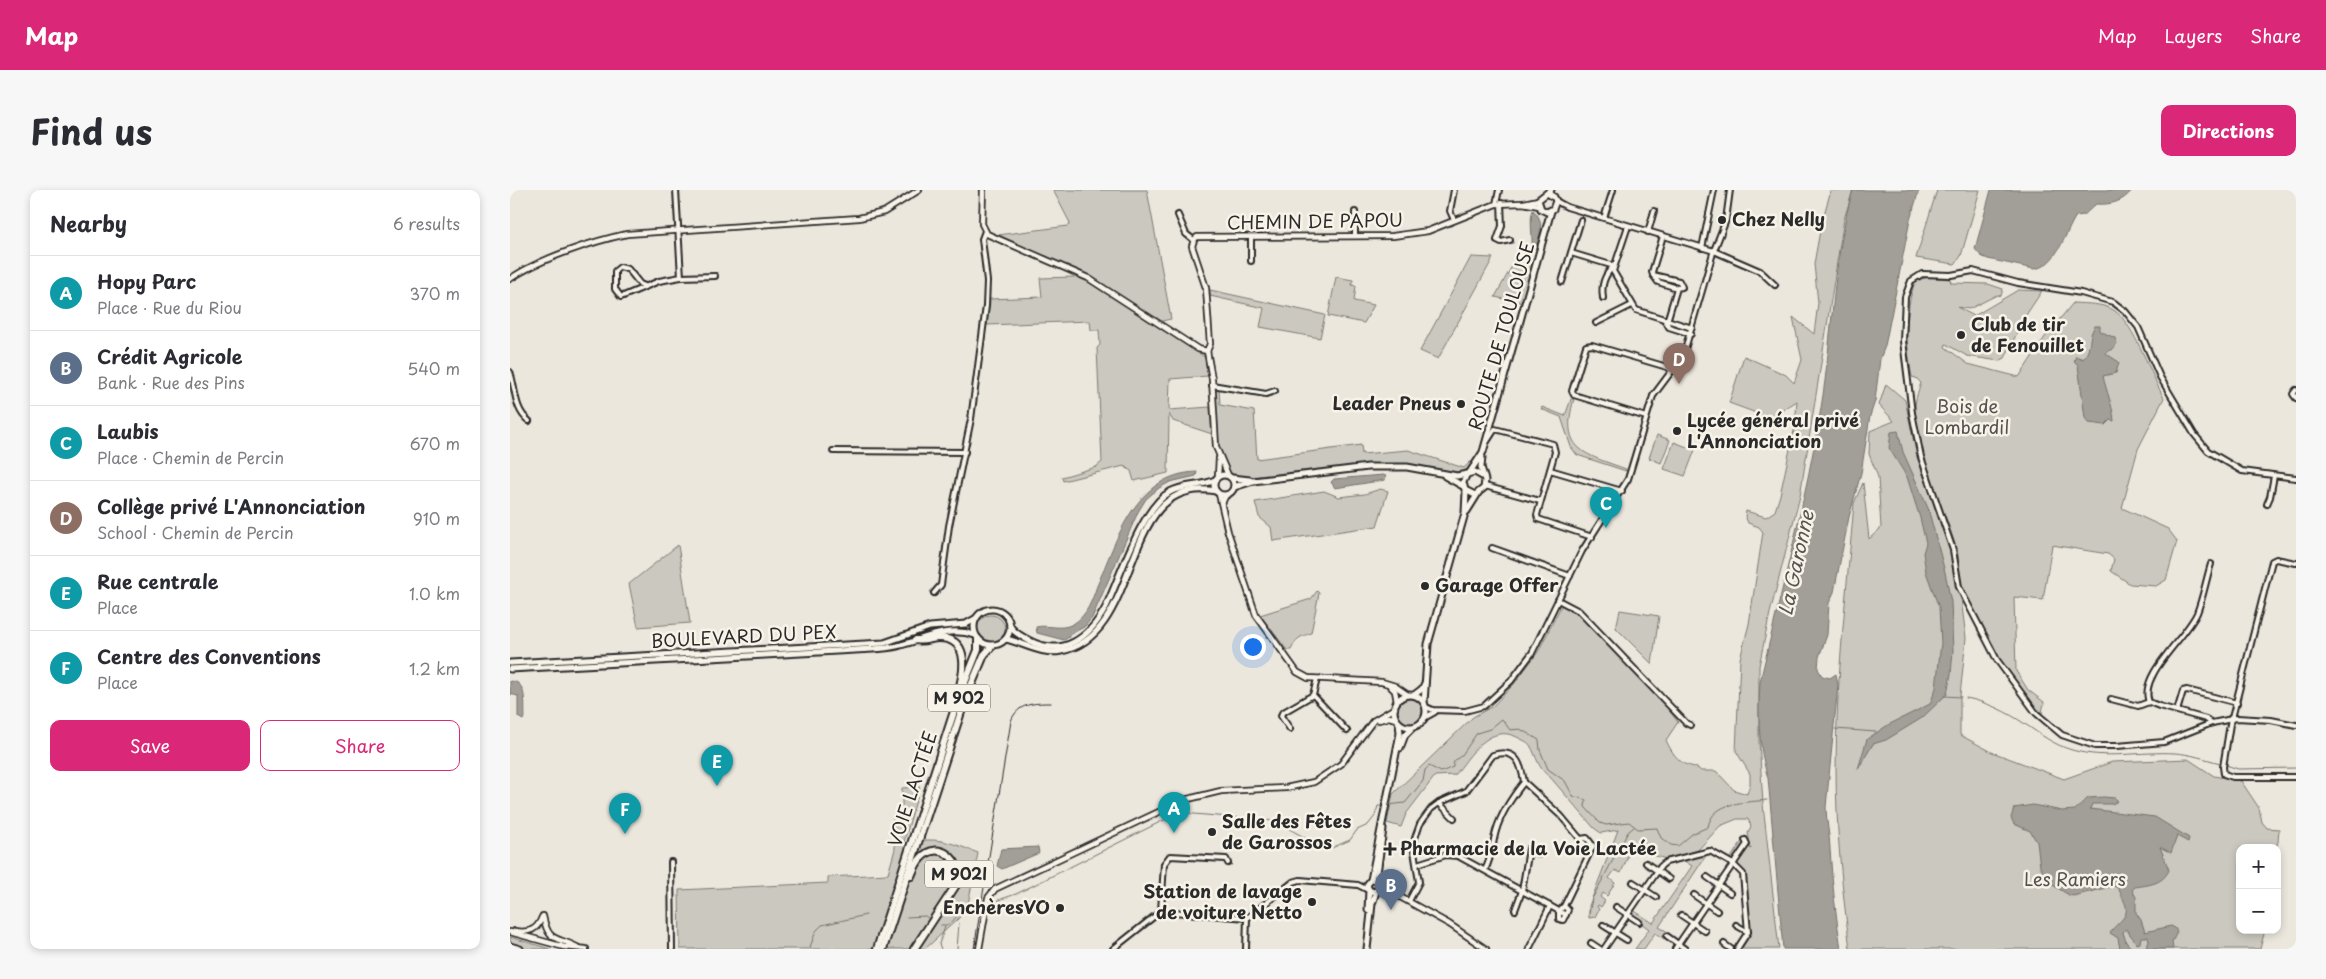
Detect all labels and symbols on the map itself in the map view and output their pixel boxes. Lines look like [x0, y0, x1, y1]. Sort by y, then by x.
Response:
street label: CHEMIN DE PAPOU [1227, 205, 1403, 236]
place label: Chez Nelly [1732, 205, 1825, 232]
marker: Chez Nelly [1716, 214, 1728, 226]
street label: ROUTE DE TOULOUSE [1461, 238, 1540, 433]
place label: Club de tir de Fenouillet [1971, 310, 2084, 358]
marker: Club de tir de Fenouillet [1955, 329, 1967, 341]
pin: D [1663, 343, 1695, 384]
place label: Leader Pneus [1333, 389, 1451, 416]
park label: Bois de Lombardil [1925, 392, 2009, 440]
marker: Leader Pneus [1455, 398, 1467, 410]
place label: Lycée général privé L'Annonciation [1687, 406, 1859, 454]
marker: Lycée général privé L'Annonciation [1671, 425, 1683, 437]
pin: C [1590, 487, 1622, 528]
water label: La Garonne [1770, 507, 1820, 618]
place label: Garage Offer [1435, 571, 1559, 598]
marker: Garage Offer [1419, 580, 1431, 592]
street label: BOULEVARD DU PEX [650, 617, 838, 654]
your location [1240, 634, 1266, 660]
road number: M 902 [928, 684, 990, 712]
street label: VOIE LACTÉE [880, 727, 943, 850]
pin: E [701, 745, 733, 786]
pin: A [1158, 792, 1190, 833]
pin: F [609, 793, 641, 834]
place label: Salle des Fêtes de Garossos [1222, 807, 1351, 855]
marker: Salle des Fêtes de Garossos [1206, 826, 1218, 838]
place label: Pharmacie de la Voie Lactée [1400, 834, 1657, 861]
marker: Pharmacie de la Voie Lactée [1384, 843, 1396, 855]
road number: M 902l [925, 861, 993, 888]
park label: Les Ramiers [2024, 865, 2126, 892]
pin: B [1375, 869, 1407, 910]
place label: Station de lavage de voiture Netto [1143, 877, 1302, 925]
place label: EnchèresVO [943, 893, 1050, 920]
marker: Station de lavage de voiture Netto [1306, 896, 1318, 908]
marker: EnchèresVO [1054, 902, 1066, 914]

